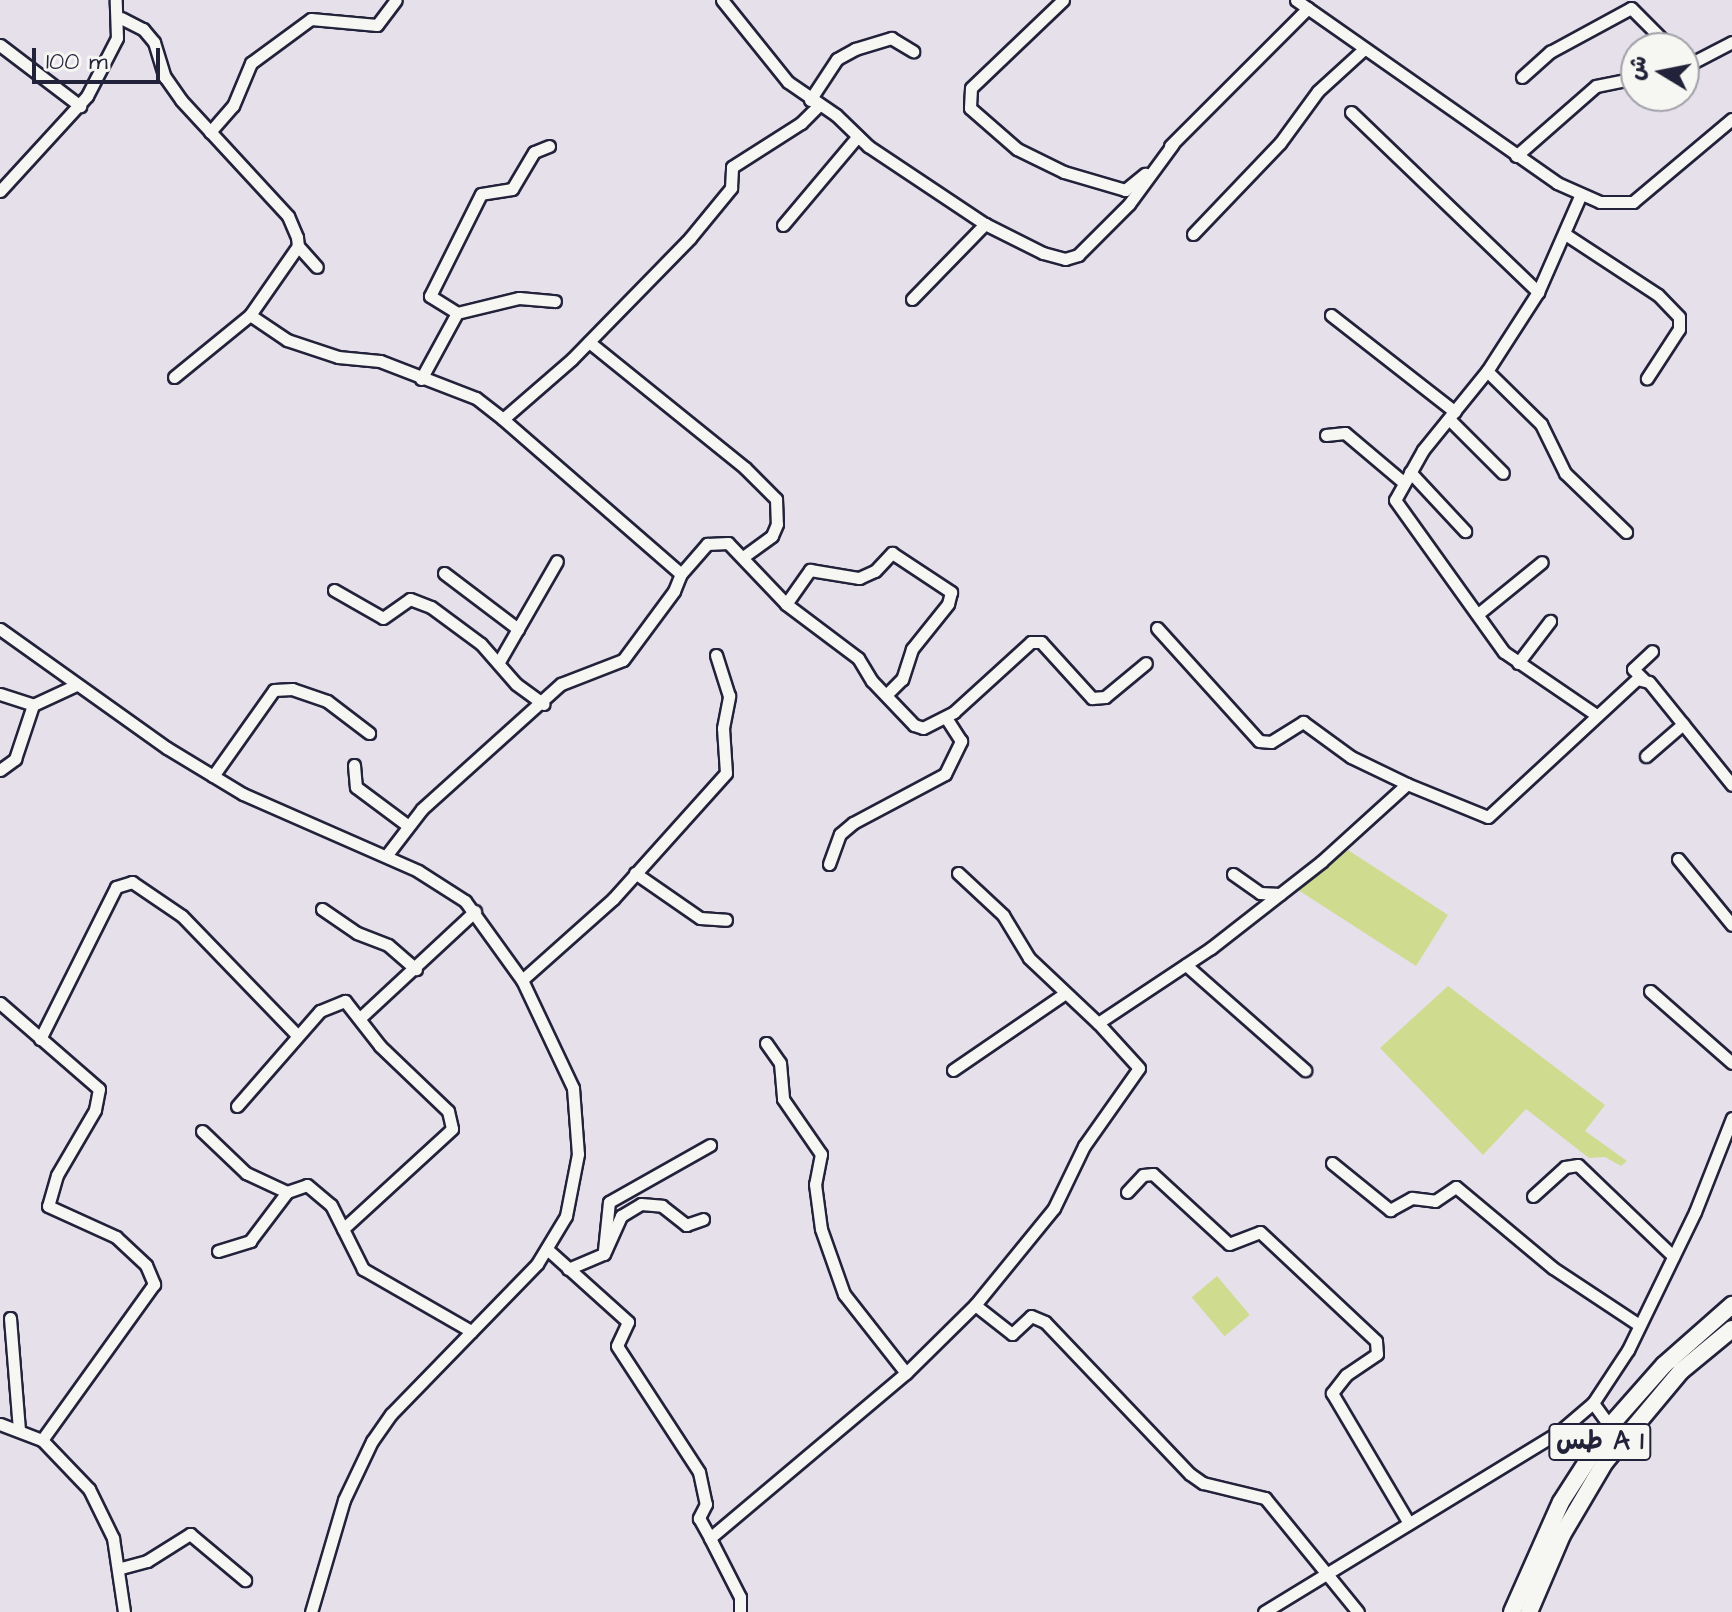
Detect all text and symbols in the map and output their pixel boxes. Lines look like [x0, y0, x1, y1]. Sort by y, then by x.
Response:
scale bar [36, 32, 164, 82]
north arrow [1620, 32, 1700, 112]
text: 100 m [46, 45, 108, 79]
text: ش [1620, 53, 1655, 83]
road number: طس A 1 [1548, 1420, 1652, 1464]

